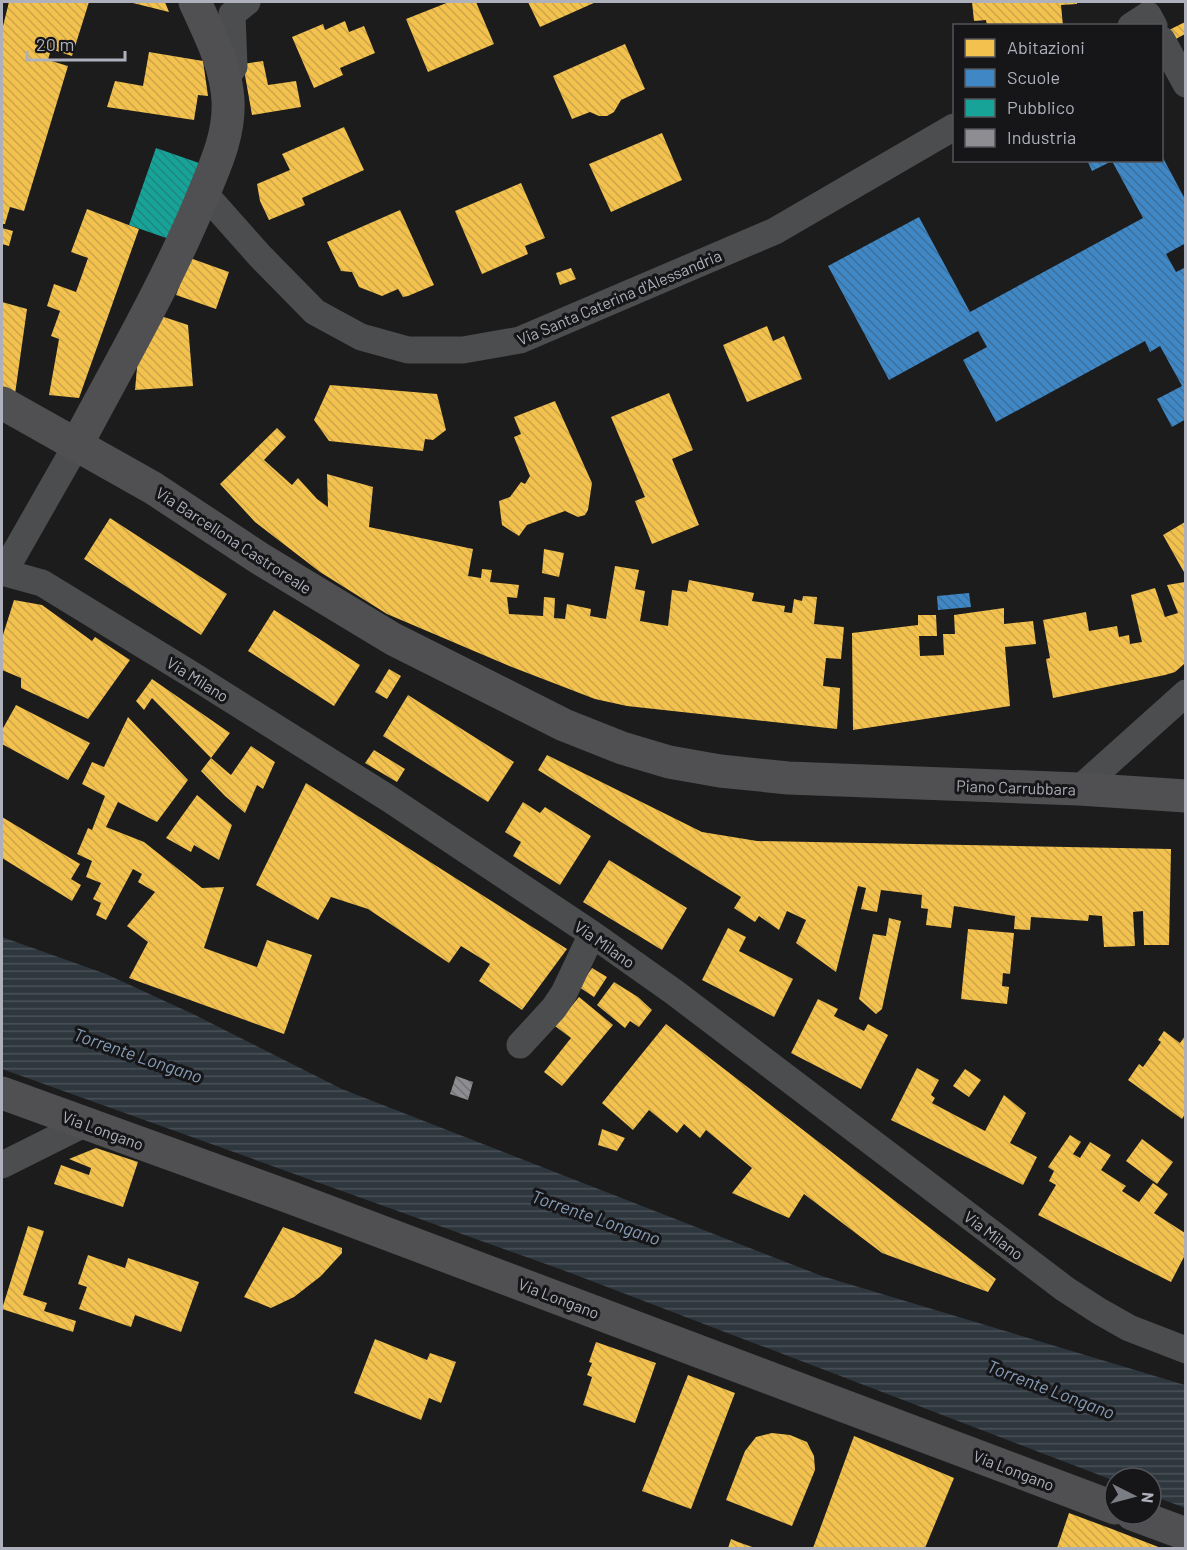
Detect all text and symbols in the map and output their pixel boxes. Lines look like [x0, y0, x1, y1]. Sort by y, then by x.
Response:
scale bar [27, 24, 124, 62]
legend [953, 24, 1163, 162]
text: 20 m [36, 33, 74, 55]
text: Abitazioni [1007, 36, 1085, 58]
text: Scuole [1007, 66, 1060, 88]
text: Pubblico [1007, 96, 1075, 118]
text: Industria [1007, 126, 1076, 148]
street label: Via Santa Caterina d'Alessandria [514, 245, 724, 349]
street label: Via Barcellona Castroreale [153, 482, 315, 598]
street label: Via Milano [163, 653, 233, 705]
street label: Piano Carrubbara [956, 775, 1076, 799]
street label: Via Milano [571, 916, 639, 972]
water label: Torrente Longano [71, 1023, 205, 1087]
street label: Via Longano [60, 1106, 146, 1154]
water label: Torrente Longano [529, 1185, 663, 1249]
street label: Via Milano [961, 1206, 1027, 1264]
street label: Via Longano [516, 1274, 602, 1322]
water label: Torrente Longano [984, 1355, 1118, 1423]
street label: Via Longano [971, 1446, 1057, 1494]
north arrow [1103, 1466, 1163, 1526]
text: N [1138, 1491, 1158, 1504]

